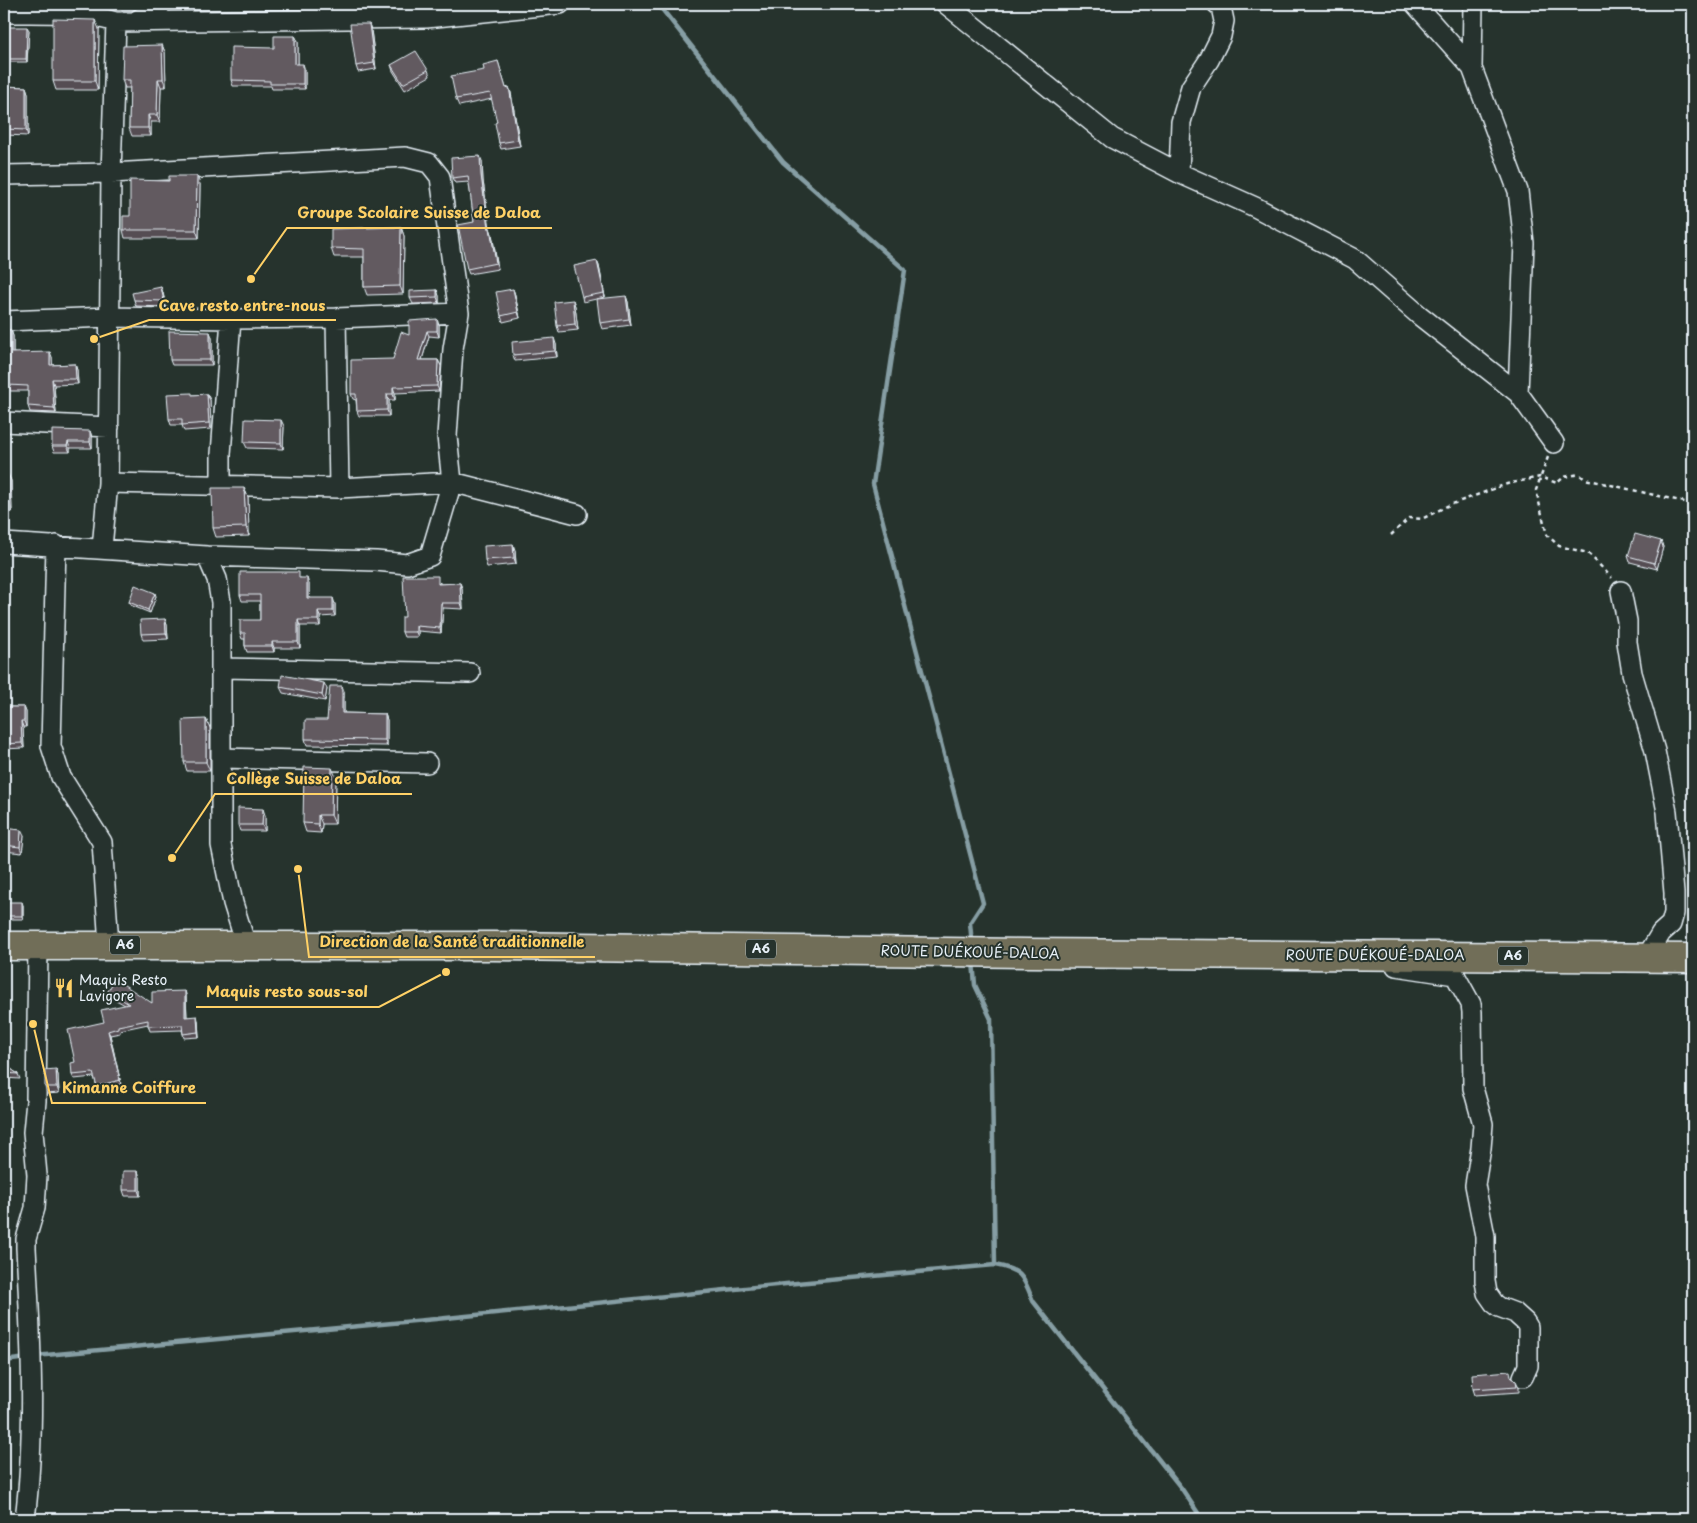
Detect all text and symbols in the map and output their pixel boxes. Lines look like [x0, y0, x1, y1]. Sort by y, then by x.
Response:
callout: Groupe Scolaire Suisse de Daloa [287, 198, 552, 228]
text: Groupe Scolaire Suisse de Daloa [297, 200, 541, 223]
callout: Cave resto entre-nous [149, 290, 336, 320]
text: Cave resto entre-nous [159, 293, 325, 316]
callout: Collège Suisse de Daloa [215, 764, 412, 794]
text: Collège Suisse de Daloa [226, 766, 402, 789]
callout: Direction de la Santé traditionnelle [309, 927, 595, 957]
text: Direction de la Santé traditionnelle [319, 929, 585, 952]
road number: A6 [110, 936, 140, 954]
street label: ROUTE DUÉKOUÉ-DALOA [880, 939, 1060, 964]
road number: A6 [746, 940, 776, 959]
street label: ROUTE DUÉKOUÉ-DALOA [1286, 944, 1465, 965]
road number: A6 [1498, 946, 1528, 966]
place label: Maquis Resto Lavigore [79, 969, 167, 1006]
restaurant icon: Maquis Resto Lavigore [53, 977, 75, 999]
callout: Maquis resto sous-sol [196, 977, 379, 1007]
text: Maquis resto sous-sol [206, 979, 368, 1002]
callout: Kimanne Coiffure [52, 1073, 206, 1103]
text: Kimanne Coiffure [62, 1075, 196, 1098]

